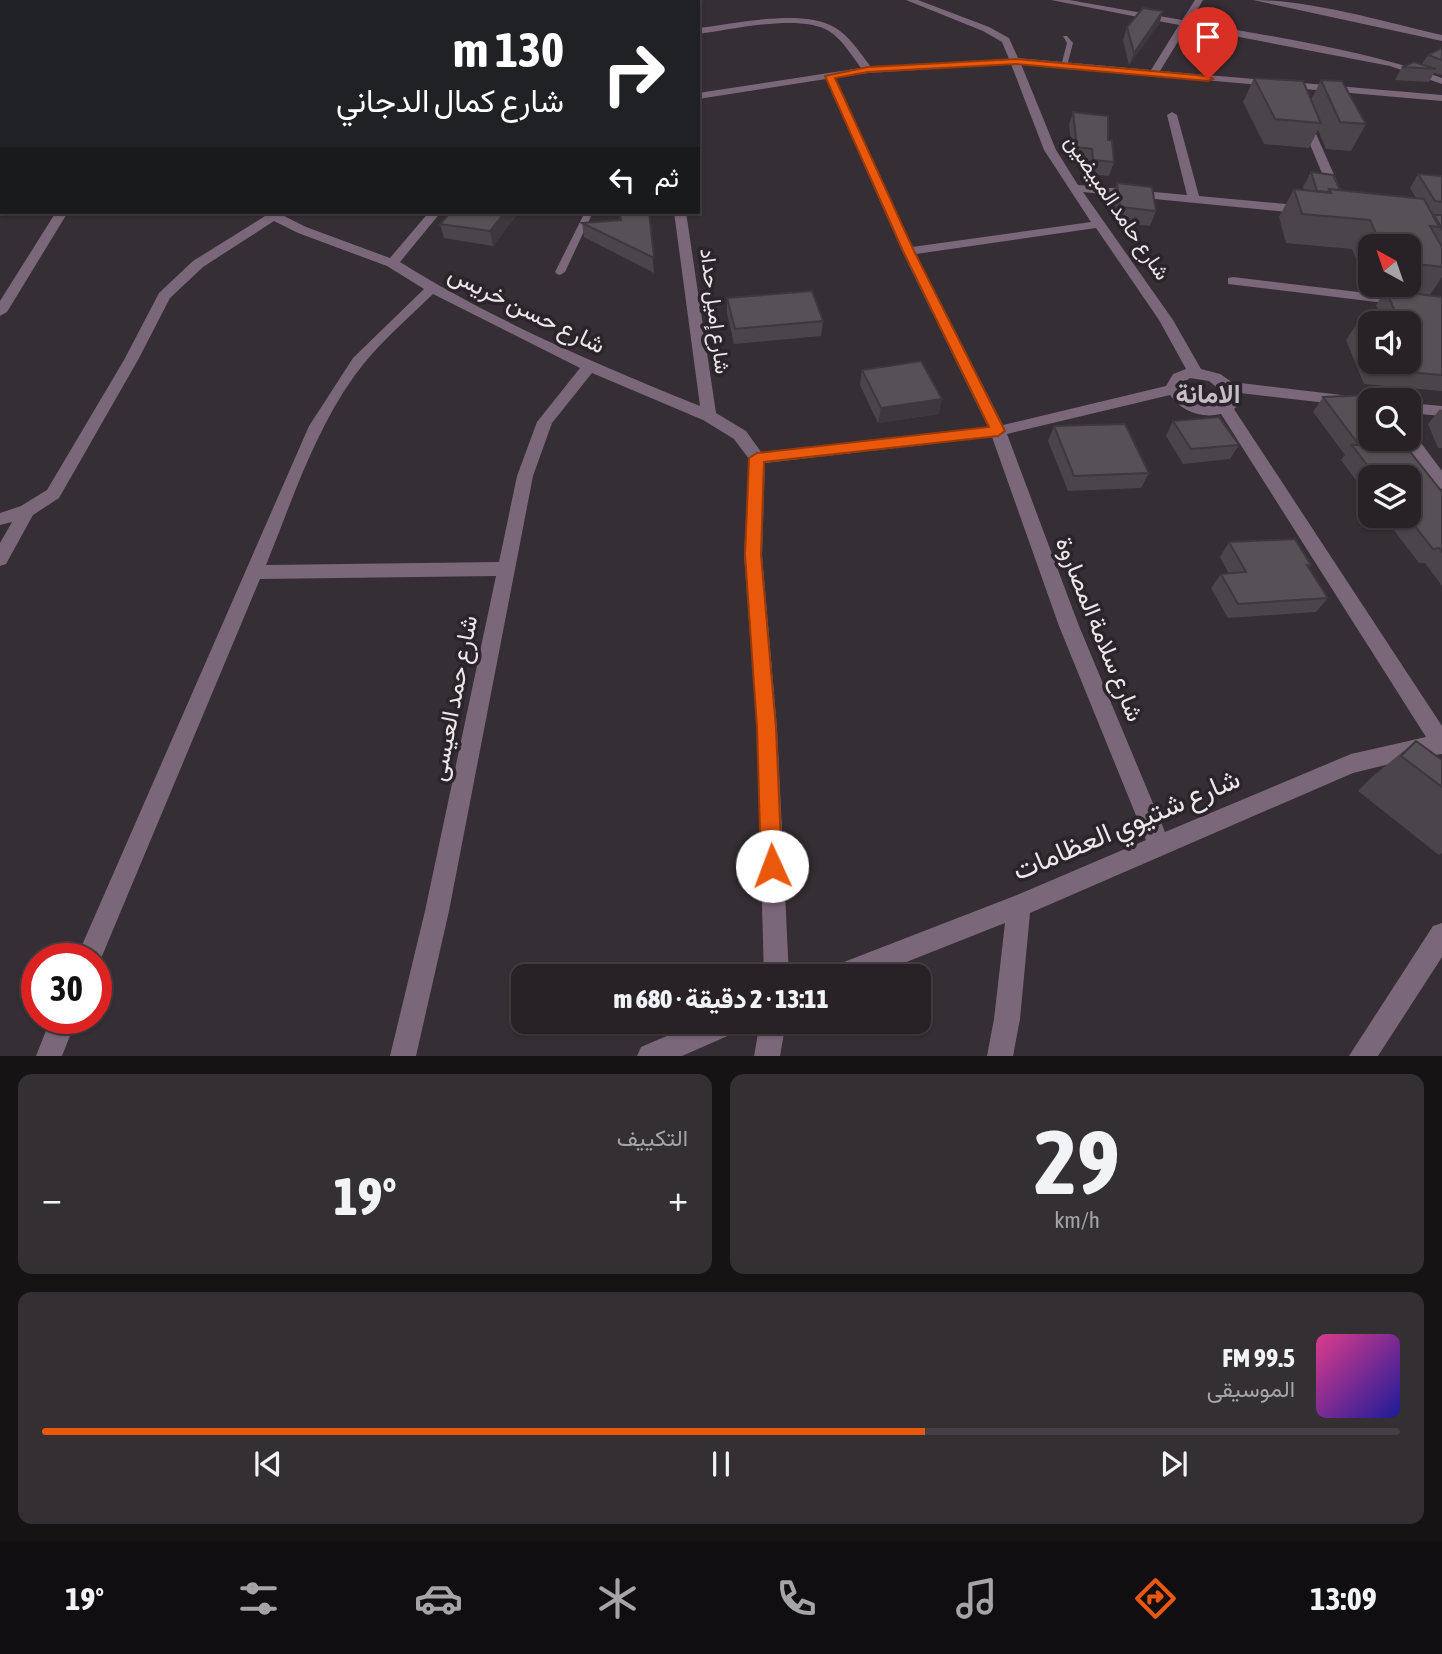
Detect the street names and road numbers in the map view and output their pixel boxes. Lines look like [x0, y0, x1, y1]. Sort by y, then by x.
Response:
street label: شارع حامد المبيضين [1058, 130, 1175, 286]
street label: شارع إميل حداد [693, 247, 736, 376]
street label: شارع حسن خريس [443, 259, 610, 361]
street label: شارع سلامة المصاروة [1048, 533, 1149, 726]
street label: شارع حمد العيسى [424, 613, 485, 784]
street label: شارع شتيوي العظامات [1008, 762, 1247, 893]

